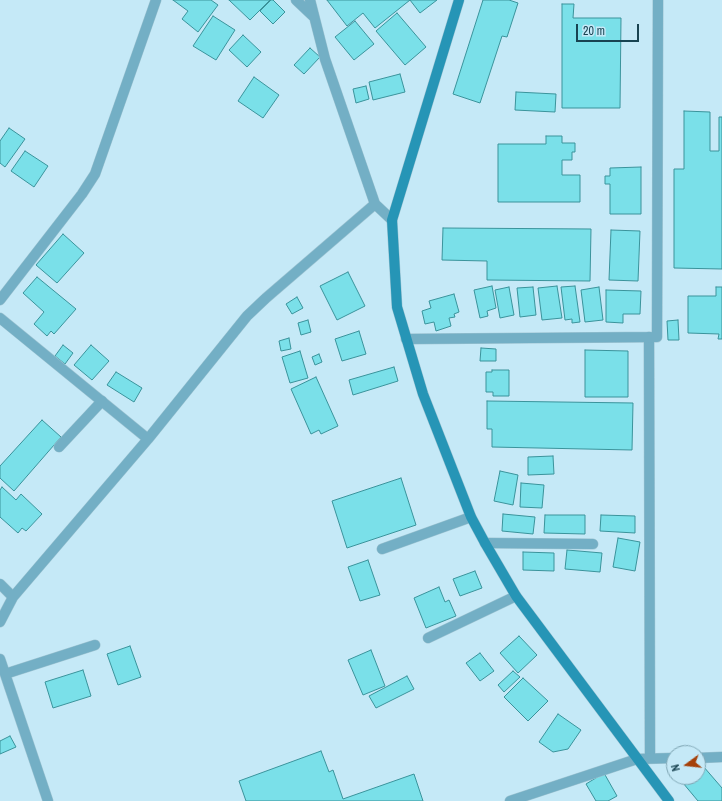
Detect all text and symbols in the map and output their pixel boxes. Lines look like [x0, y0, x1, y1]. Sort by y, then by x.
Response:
scale bar [578, 16, 641, 42]
text: 20 m [583, 23, 605, 39]
north arrow [666, 745, 706, 785]
text: N [668, 763, 683, 773]

